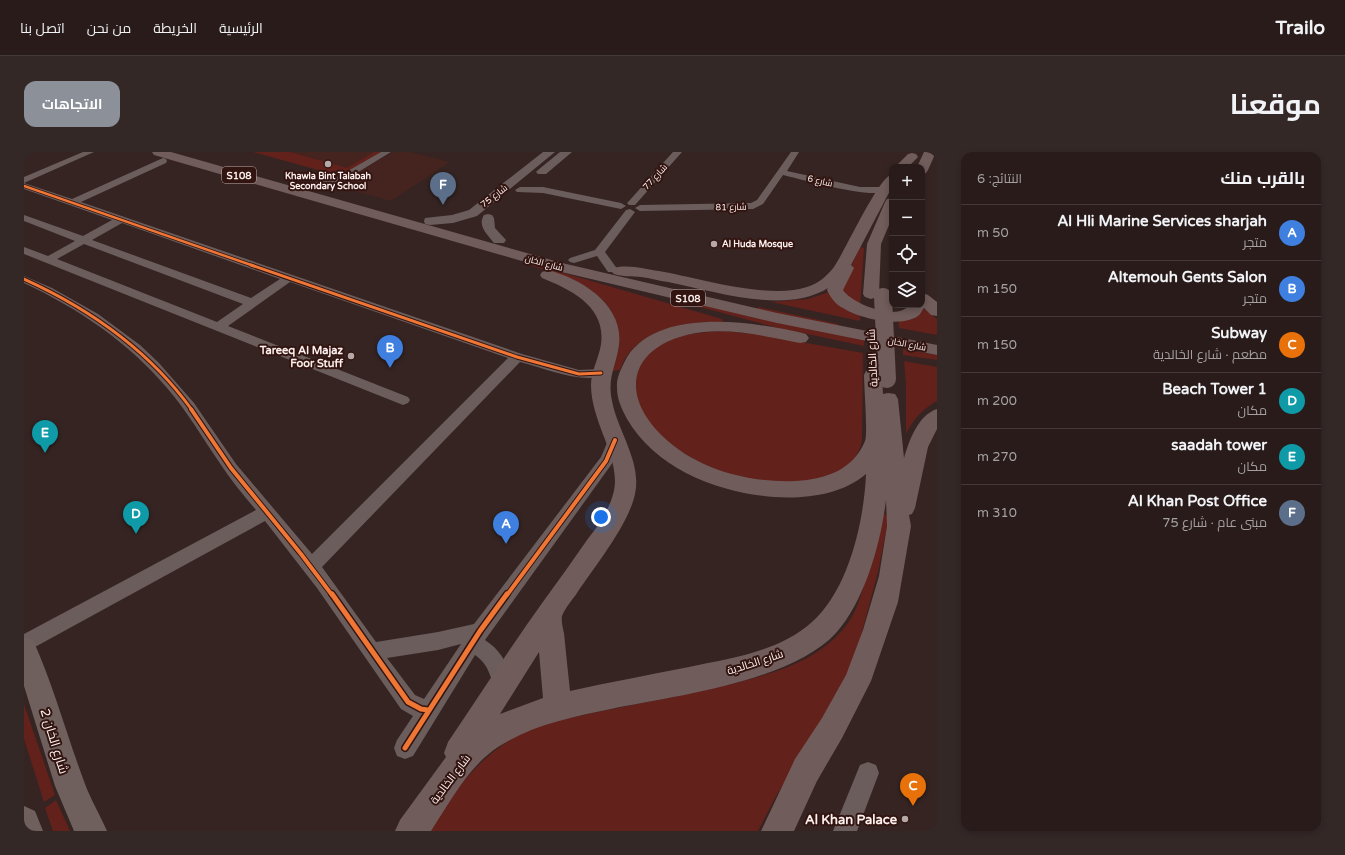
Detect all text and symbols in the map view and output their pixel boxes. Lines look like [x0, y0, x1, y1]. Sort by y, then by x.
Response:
text: Trailo [1276, 17, 1325, 39]
text: اتصل بنا [20, 20, 65, 37]
text: من نحن [87, 20, 131, 37]
text: الخريطة [153, 20, 197, 37]
text: الرئيسية [219, 20, 263, 37]
button: الاتجاهات [24, 81, 120, 127]
text: موقعنا [1230, 88, 1321, 122]
marker: Khawla Bint Talabah Secondary School [323, 159, 333, 169]
street label: شارع 77 [641, 162, 670, 193]
map controls [889, 164, 925, 308]
button: + [889, 164, 925, 200]
road number: S108 [222, 167, 256, 183]
text: بالقرب منك [1220, 168, 1305, 189]
place label: Khawla Bint Talabah Secondary School [285, 171, 371, 192]
text: النتائج: 6 [977, 171, 1022, 187]
pin: F [430, 172, 456, 205]
street label: شارع 6 [806, 173, 834, 190]
street label: شارع 75 [479, 182, 510, 210]
button: − [889, 200, 925, 236]
street label: شارع 81 [715, 202, 747, 213]
text: Al Hli Marine Services sharjah [1057, 212, 1267, 230]
text: 50 m [977, 225, 1009, 241]
text: A [1287, 225, 1297, 241]
text: متجر [1243, 235, 1267, 251]
button: locate [889, 236, 925, 272]
marker: Al Huda Mosque [709, 239, 719, 249]
place label: Al Huda Mosque [722, 239, 793, 250]
street label: شارع الخان [524, 253, 564, 274]
text: Altemouh Gents Salon [1108, 268, 1267, 286]
button: layers [889, 272, 925, 308]
text: 150 m [977, 281, 1017, 297]
text: B [1288, 281, 1297, 297]
road number: S108 [671, 290, 705, 306]
text: متجر [1243, 291, 1267, 307]
text: Subway [1211, 324, 1267, 342]
street label: شارع الخالدية [864, 329, 882, 387]
pin: B [377, 335, 403, 368]
street label: شارع الخان [887, 335, 927, 354]
text: 150 m [977, 337, 1017, 353]
text: C [1287, 337, 1297, 353]
place label: Tareeq Al Majaz Foor Stuff [259, 344, 344, 370]
text: مطعم · شارع الخالدية [1153, 347, 1267, 363]
marker: Tareeq Al Majaz Foor Stuff [346, 351, 356, 361]
text: Beach Tower 1 [1162, 380, 1267, 398]
text: 200 m [977, 393, 1017, 409]
text: D [1287, 393, 1297, 409]
text: مكان [1238, 403, 1267, 419]
pin: E [32, 420, 58, 453]
text: saadah tower [1171, 436, 1267, 454]
text: 270 m [977, 449, 1017, 465]
text: E [1288, 449, 1296, 465]
text: مكان [1238, 459, 1267, 475]
text: Al Khan Post Office [1128, 492, 1267, 510]
pin: D [123, 501, 149, 534]
text: 310 m [977, 505, 1017, 521]
text: F [1288, 505, 1296, 521]
your location [591, 507, 611, 527]
pin: A [493, 511, 519, 544]
text: مبنى عام · شارع 75 [1162, 515, 1267, 531]
street label: شارع الخالدية [725, 647, 785, 679]
street label: شارع الخان 2 [37, 707, 72, 776]
street label: شارع الخالدية [428, 752, 474, 807]
pin: C [900, 773, 926, 806]
place label: Al Khan Palace [805, 812, 898, 828]
marker: Al Khan Palace [900, 814, 910, 824]

